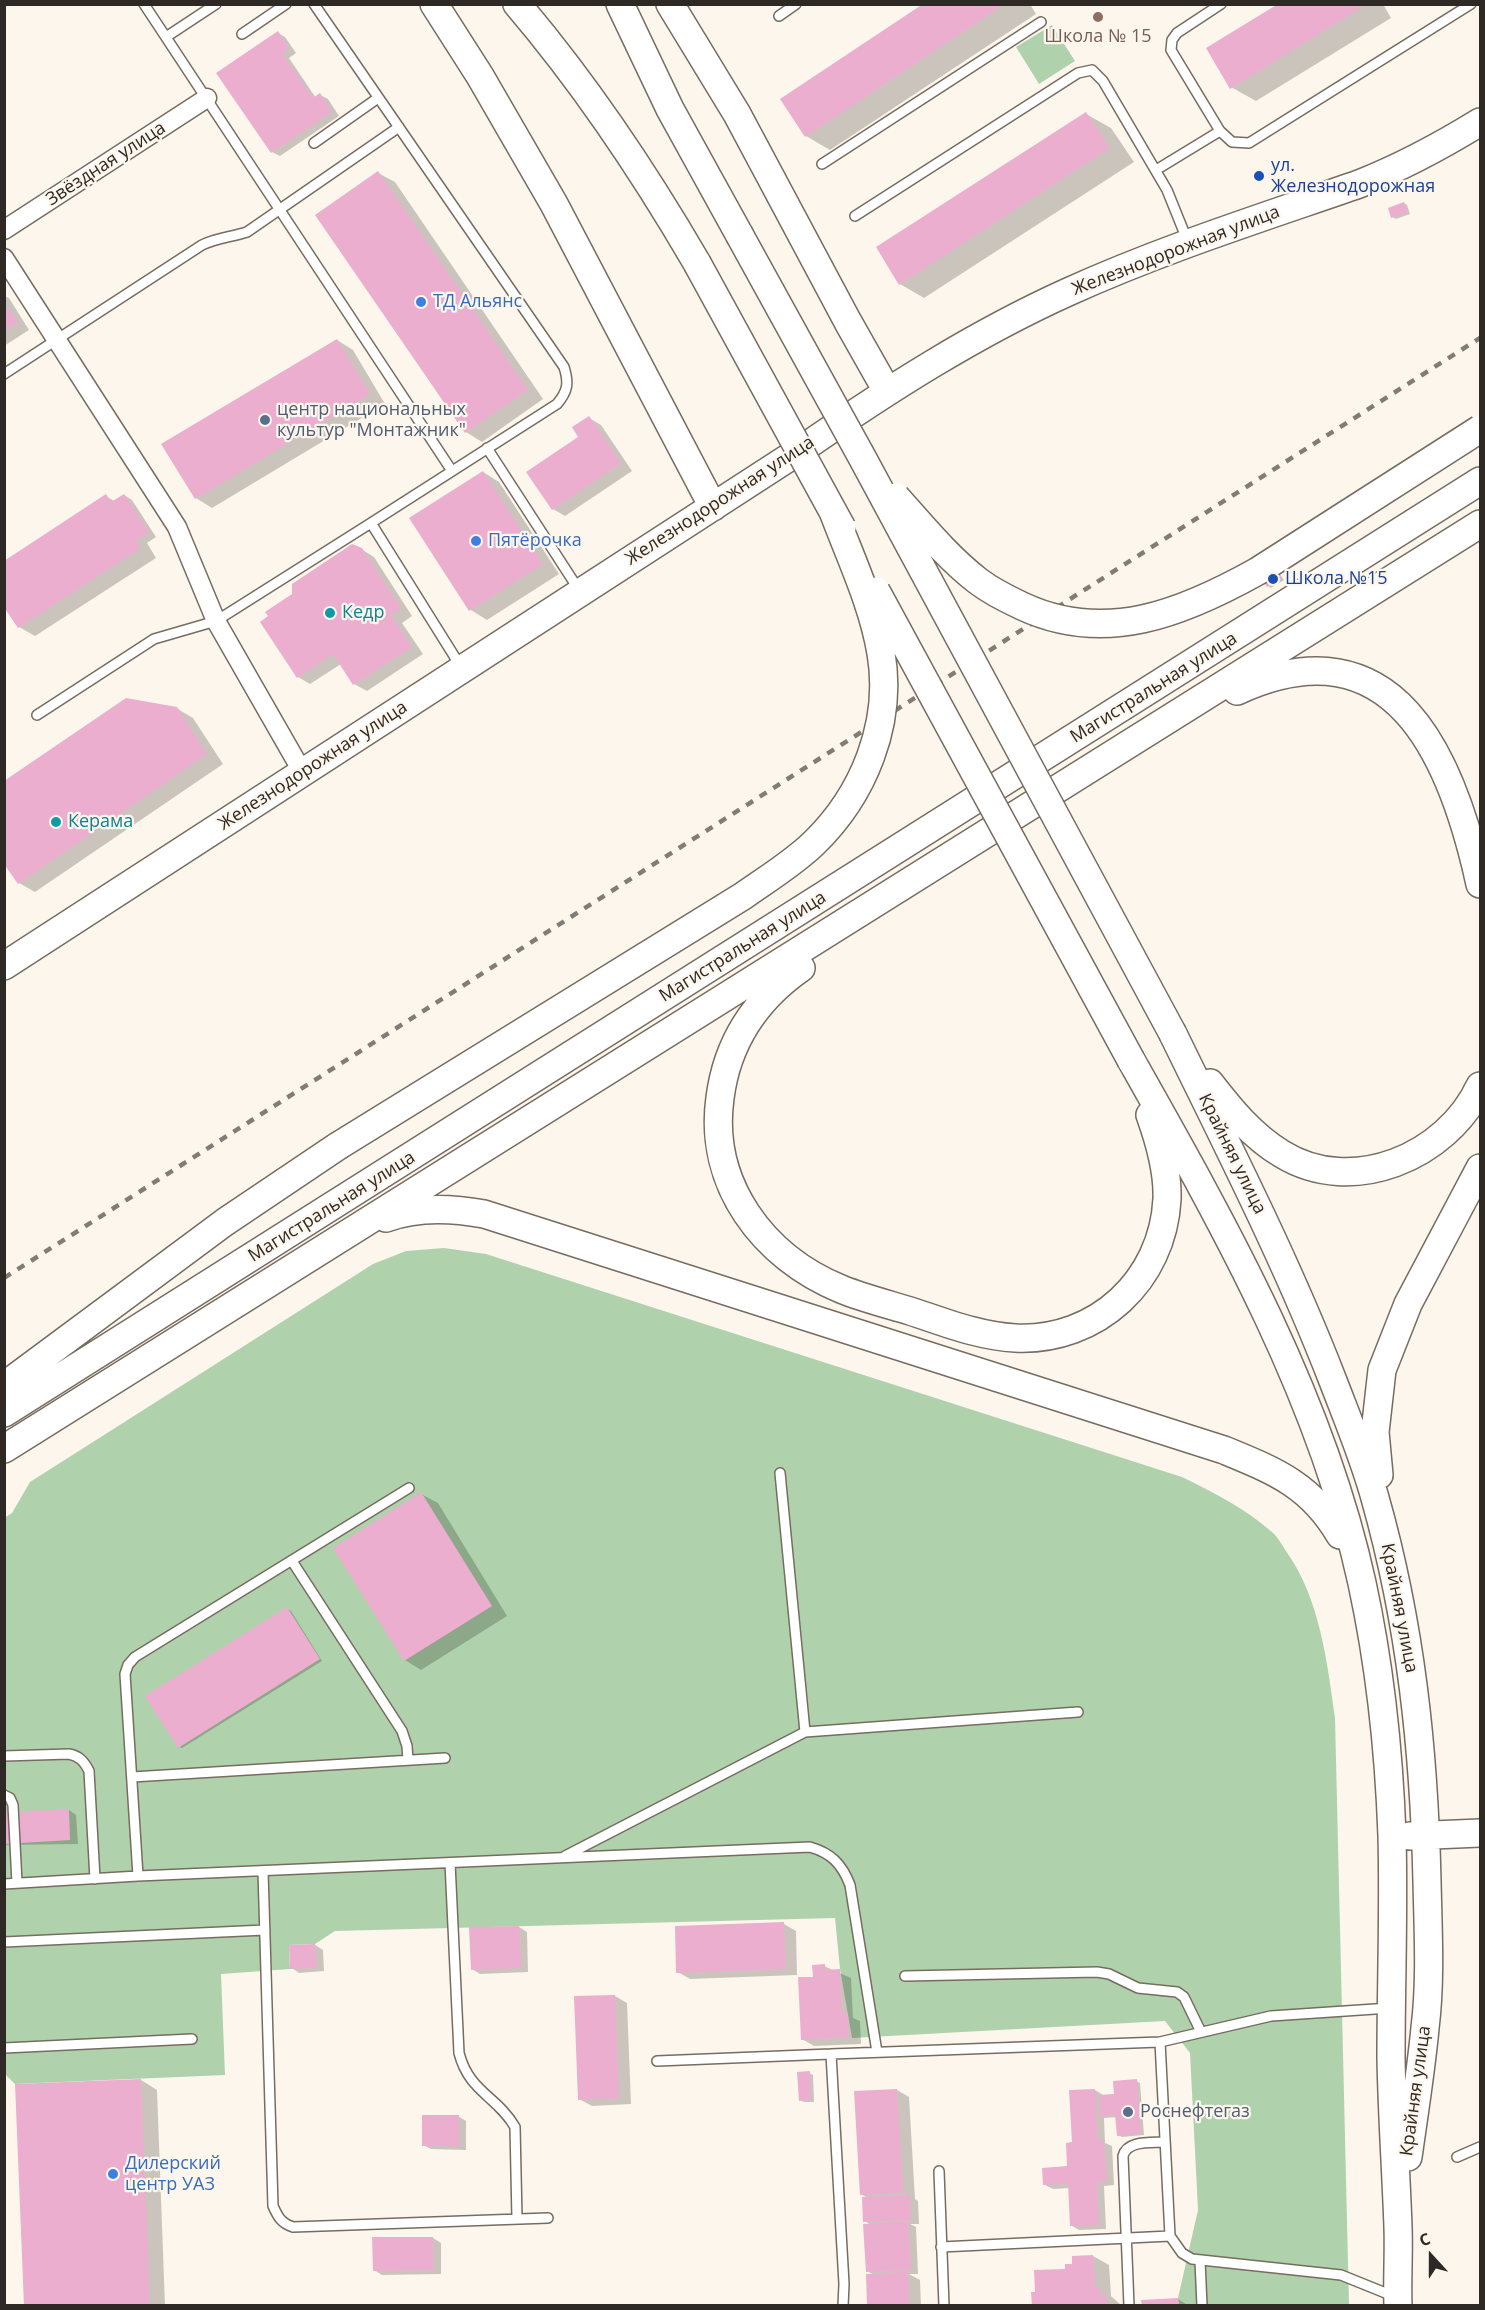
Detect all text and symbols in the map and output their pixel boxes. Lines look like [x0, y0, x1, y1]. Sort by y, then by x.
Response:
marker: Школа № 15 [1091, 10, 1105, 24]
place label: Школа № 15 [1044, 26, 1152, 48]
street label: Звёздная улица [42, 117, 170, 211]
place label: ул. Железнодорожная [1271, 155, 1435, 198]
marker: ул. Железнодорожная [1252, 169, 1266, 183]
street label: Железнодорожная улица [1069, 201, 1283, 301]
place label: ТД Альянс [433, 291, 522, 313]
marker: ТД Альянс [414, 295, 428, 309]
place label: центр национальных культур "Монтажник" [277, 399, 466, 442]
marker: центр национальных культур "Монтажник" [258, 413, 272, 427]
street label: Железнодорожная улица [621, 432, 819, 570]
place label: Пятёрочка [488, 530, 582, 552]
marker: Пятёрочка [469, 534, 483, 548]
place label: Школа №15 [1285, 568, 1388, 590]
marker: Школа №15 [1266, 572, 1280, 586]
place label: Кедр [342, 602, 384, 624]
marker: Кедр [323, 606, 337, 620]
street label: Магистральная улица [1067, 628, 1241, 748]
street label: Железнодорожная улица [214, 697, 412, 835]
place label: Керама [68, 811, 133, 833]
marker: Керама [49, 815, 63, 829]
street label: Магистральная улица [656, 887, 830, 1007]
street label: Крайняя улица [1193, 1090, 1271, 1218]
street label: Магистральная улица [245, 1147, 419, 1267]
street label: Крайняя улица [1376, 1541, 1422, 1675]
street label: Крайняя улица [1396, 2024, 1436, 2158]
place label: Роснефтегаз [1140, 2101, 1250, 2123]
marker: Роснефтегаз [1121, 2105, 1135, 2119]
place label: Дилерский центр УАЗ [125, 2153, 221, 2196]
marker: Дилерский центр УАЗ [106, 2167, 120, 2181]
north arrow [1401, 2226, 1461, 2286]
text: С [1416, 2227, 1433, 2251]

